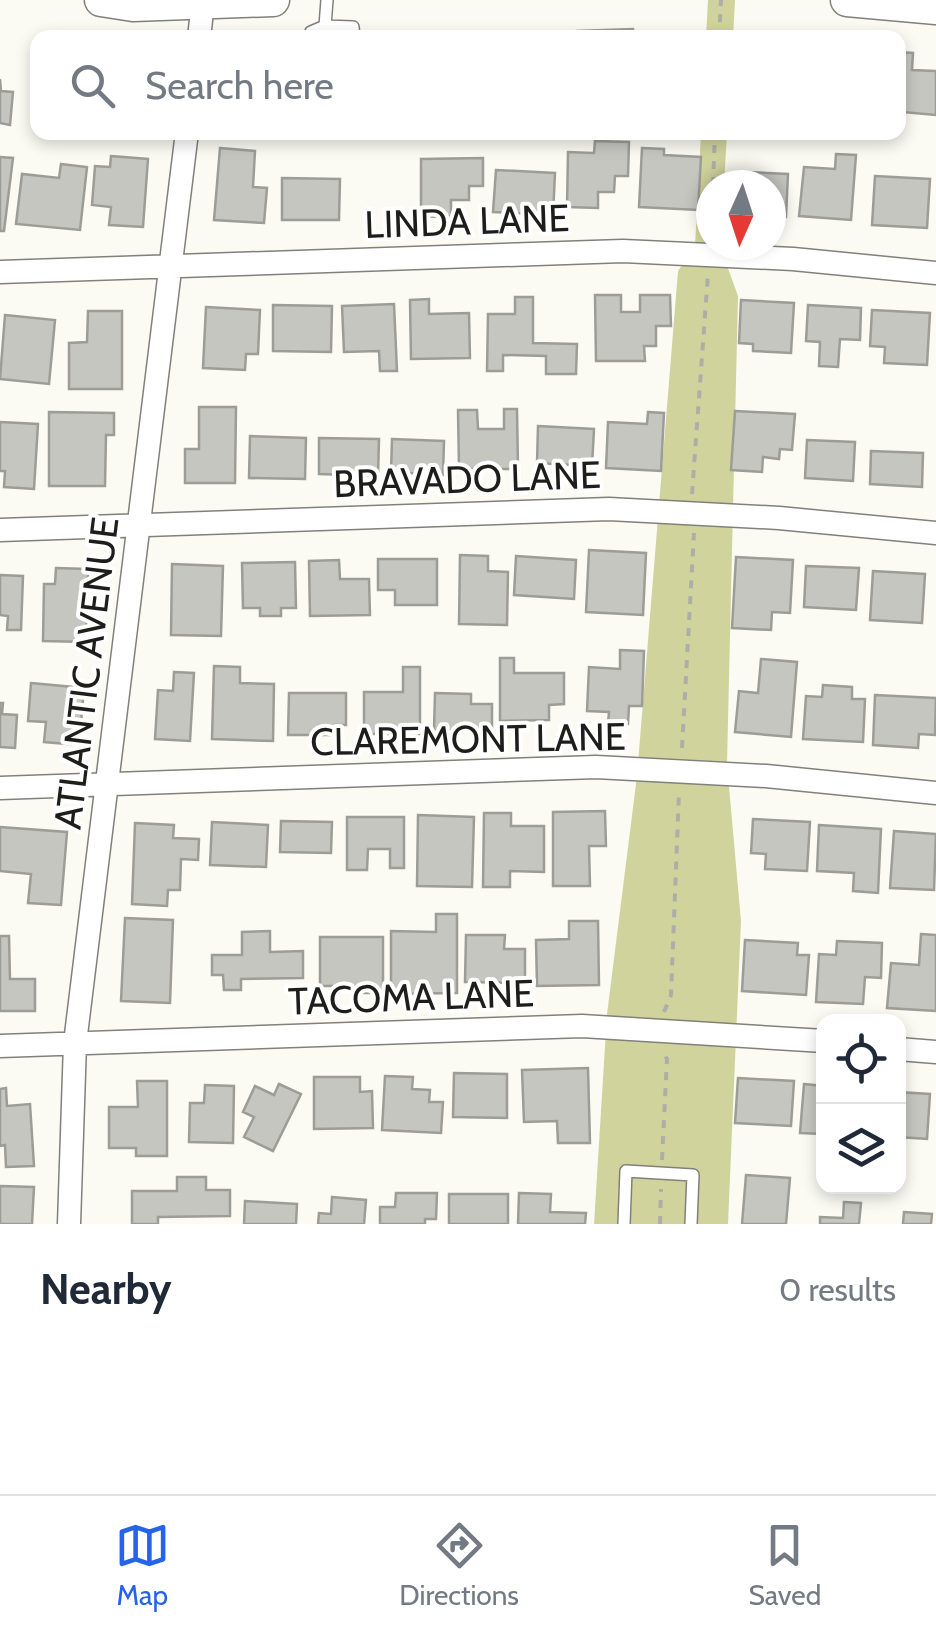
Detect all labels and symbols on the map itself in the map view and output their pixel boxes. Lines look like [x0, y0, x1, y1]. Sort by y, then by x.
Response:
north arrow [696, 170, 786, 260]
street label: LINDA LANE [364, 194, 570, 248]
street label: BRAVADO LANE [332, 451, 602, 507]
street label: ATLANTIC AVENUE [44, 514, 128, 832]
street label: CLAREMONT LANE [310, 713, 626, 765]
street label: TACOMA LANE [287, 969, 535, 1025]

